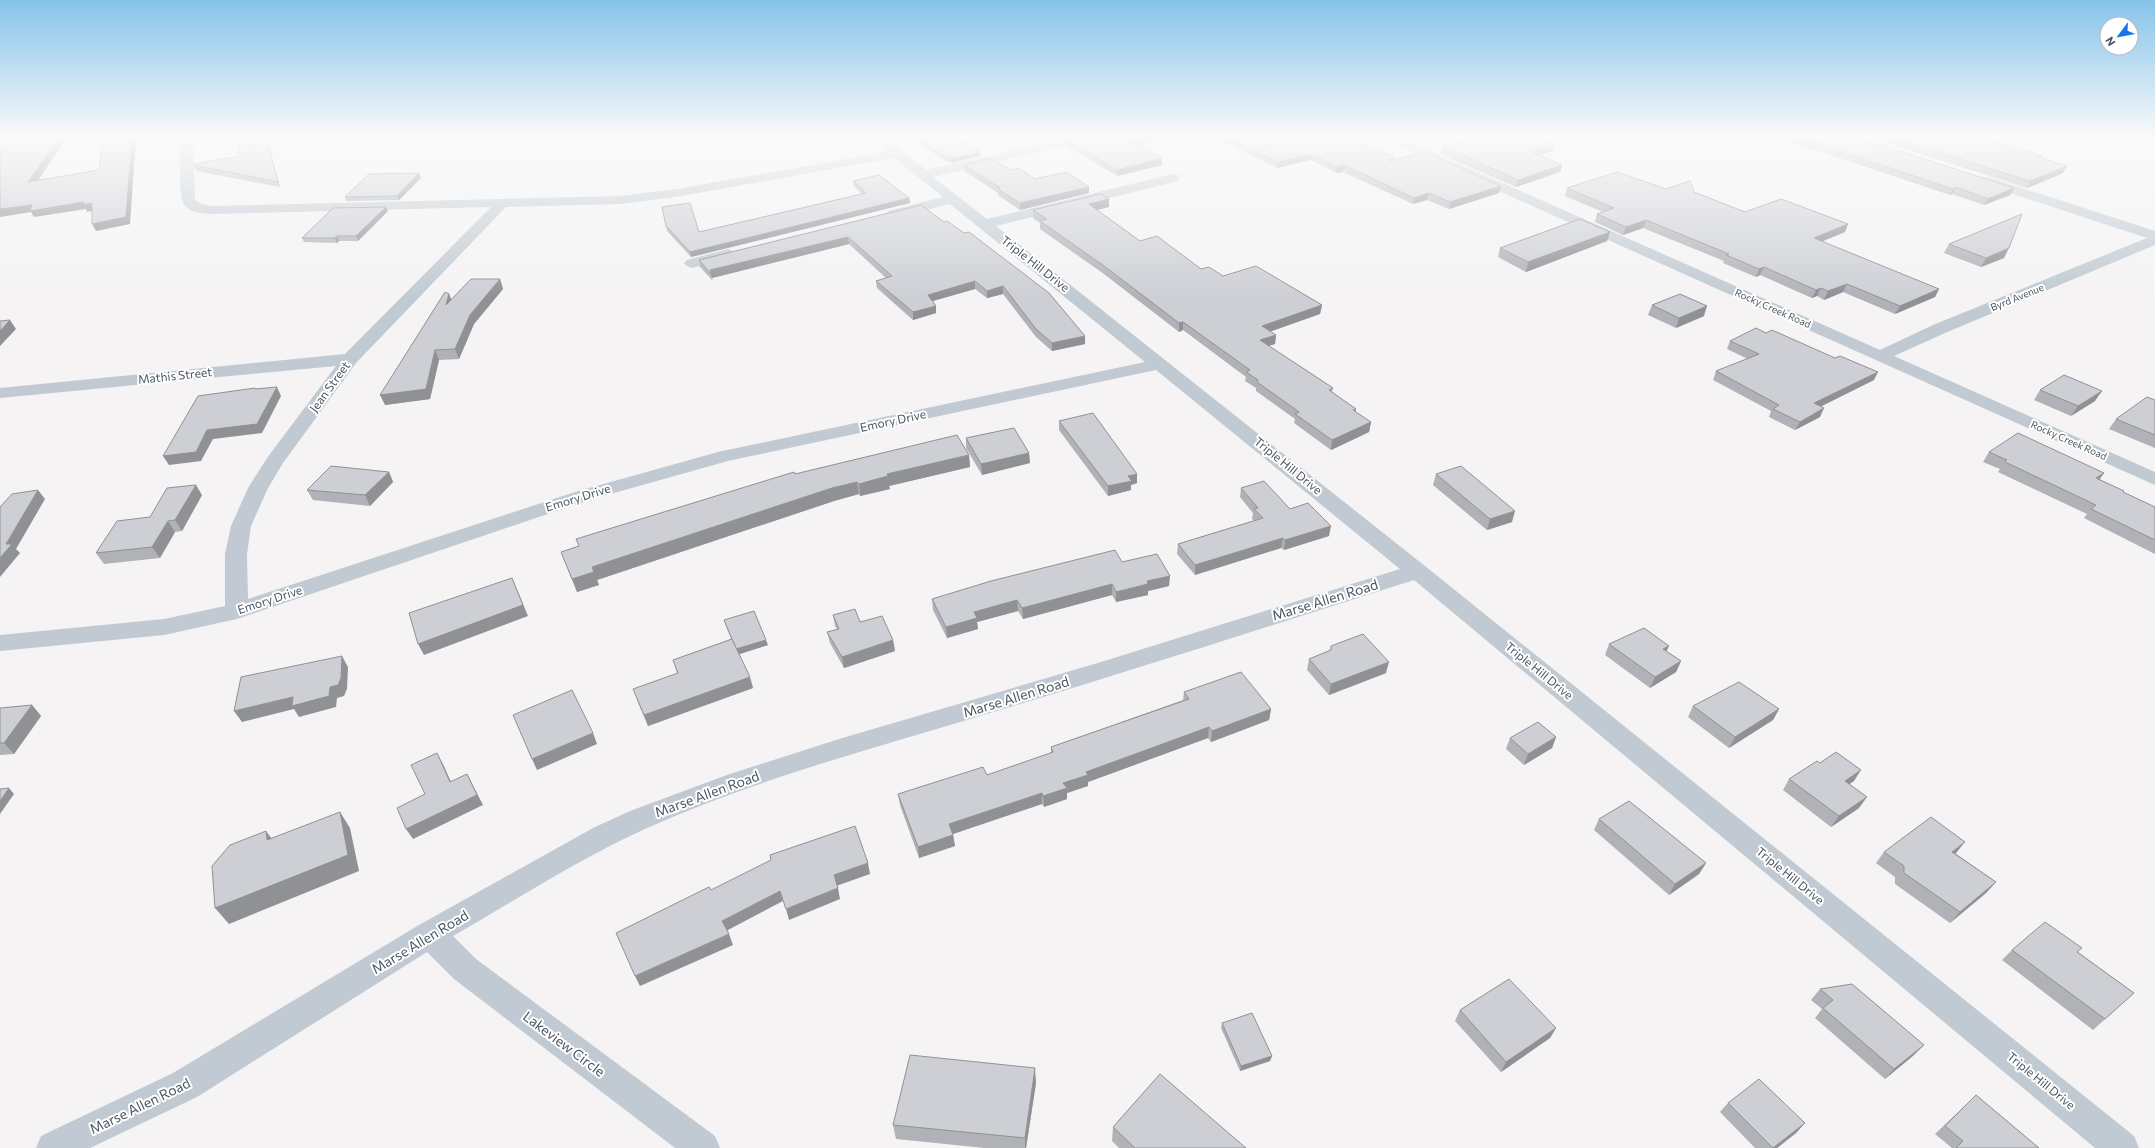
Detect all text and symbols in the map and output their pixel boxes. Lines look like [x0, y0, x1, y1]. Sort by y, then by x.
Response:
north arrow [2099, 16, 2139, 56]
text: N [2102, 35, 2118, 49]
street label: Triple Hill Drive [999, 232, 1073, 294]
street label: Byrd Avenue [1989, 281, 2045, 313]
street label: Rocky Creek Road [1733, 286, 1813, 330]
street label: Jean Street [306, 358, 353, 415]
street label: Mathis Street [137, 364, 213, 386]
street label: Emory Drive [859, 406, 927, 434]
street label: Rocky Creek Road [2029, 418, 2109, 462]
street label: Triple Hill Drive [1252, 434, 1325, 497]
street label: Emory Drive [544, 481, 612, 514]
street label: Marse Allen Road [1270, 575, 1380, 624]
street label: Emory Drive [236, 582, 304, 616]
street label: Triple Hill Drive [1503, 639, 1576, 702]
street label: Marse Allen Road [961, 672, 1071, 721]
street label: Marse Allen Road [652, 767, 761, 820]
street label: Triple Hill Drive [1754, 844, 1827, 907]
street label: Marse Allen Road [368, 906, 471, 977]
street label: Lakeview Circle [520, 1007, 609, 1080]
street label: Triple Hill Drive [2005, 1049, 2078, 1112]
street label: Marse Allen Road [87, 1074, 193, 1137]

